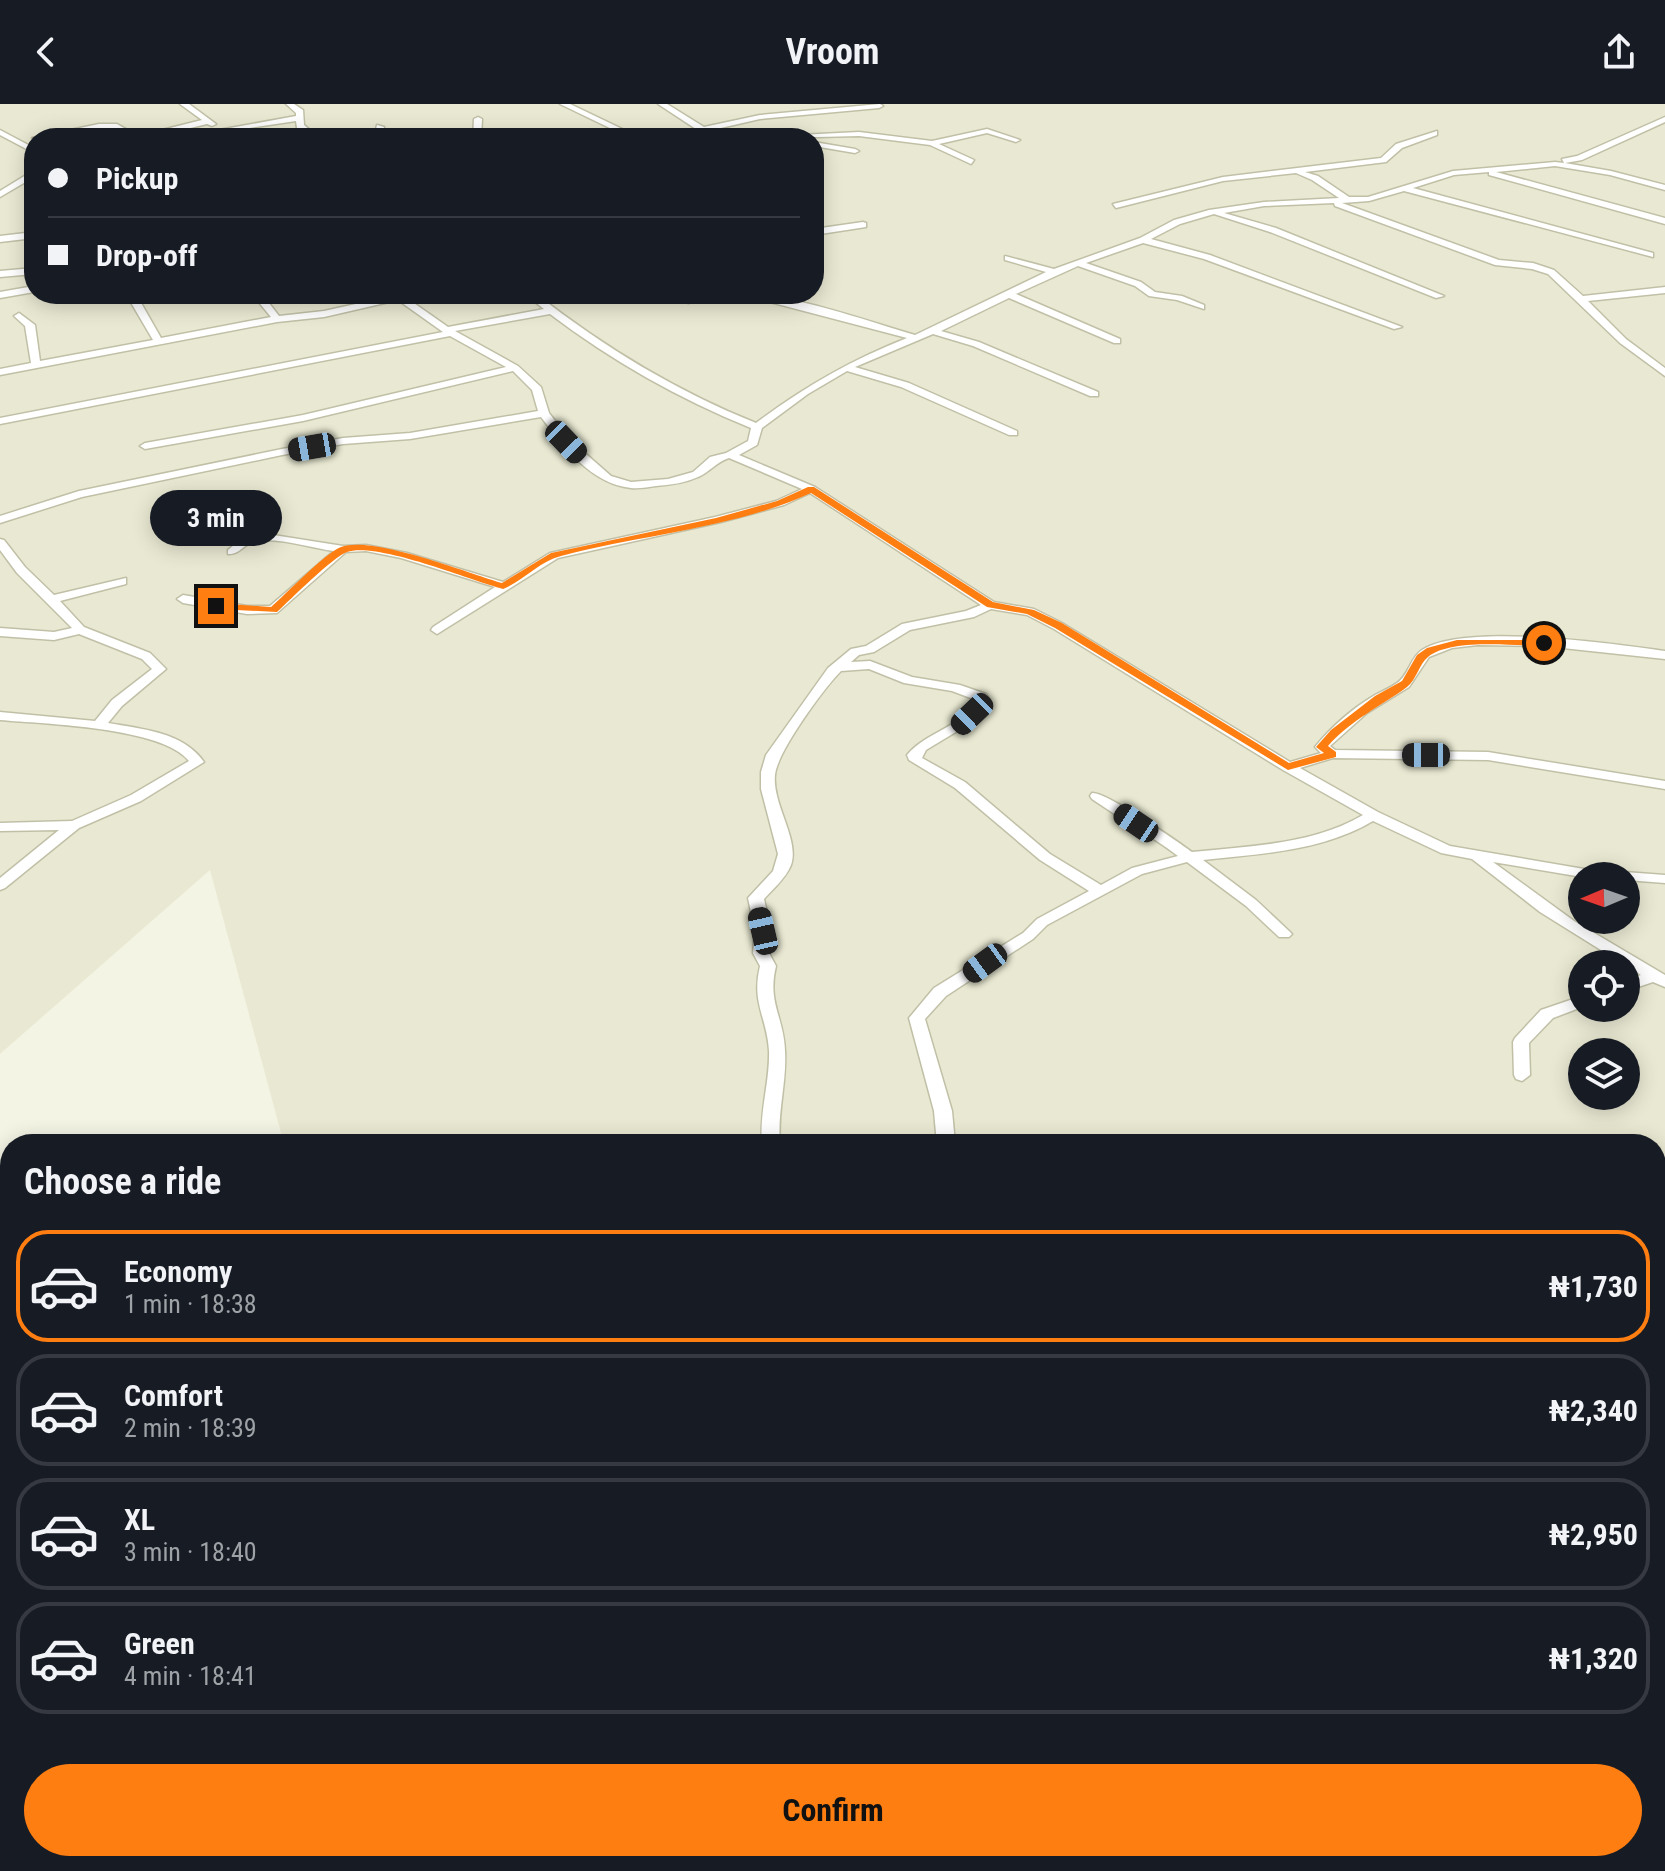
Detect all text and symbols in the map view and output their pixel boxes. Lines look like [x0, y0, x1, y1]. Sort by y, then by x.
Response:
icon: back [24, 30, 68, 74]
icon: share [1597, 30, 1641, 74]
text: Vroom [785, 31, 880, 73]
text: Pickup [96, 161, 178, 196]
text: Drop-off [96, 238, 198, 273]
car [541, 416, 591, 468]
car [286, 431, 338, 463]
callout: 3 min [150, 490, 282, 546]
text: 3 min [187, 503, 245, 533]
route end [198, 588, 234, 624]
route start [1526, 625, 1562, 661]
car [946, 689, 998, 739]
car [1402, 743, 1450, 767]
car [1109, 800, 1163, 846]
north arrow [1568, 862, 1640, 934]
map controls [1568, 862, 1640, 1110]
car [746, 905, 780, 957]
car [959, 939, 1011, 987]
button: locate [1568, 950, 1640, 1022]
button: layers [1568, 1038, 1640, 1110]
text: Choose a ride [24, 1161, 221, 1203]
icon: car [28, 1250, 100, 1322]
text: Economy [124, 1254, 232, 1289]
text: ₦1,730 [1549, 1269, 1638, 1304]
text: 1 min · 18:38 [124, 1289, 257, 1319]
icon: car [28, 1374, 100, 1446]
text: Comfort [124, 1378, 223, 1413]
text: ₦2,340 [1549, 1393, 1638, 1428]
text: 2 min · 18:39 [124, 1413, 257, 1443]
icon: car [28, 1498, 100, 1570]
text: XL [124, 1502, 155, 1537]
text: ₦2,950 [1549, 1517, 1638, 1552]
text: 3 min · 18:40 [124, 1537, 257, 1567]
icon: car [28, 1622, 100, 1694]
text: Green [124, 1626, 195, 1661]
text: ₦1,320 [1549, 1641, 1638, 1676]
text: 4 min · 18:41 [124, 1661, 257, 1691]
button: Confirm [24, 1764, 1642, 1856]

